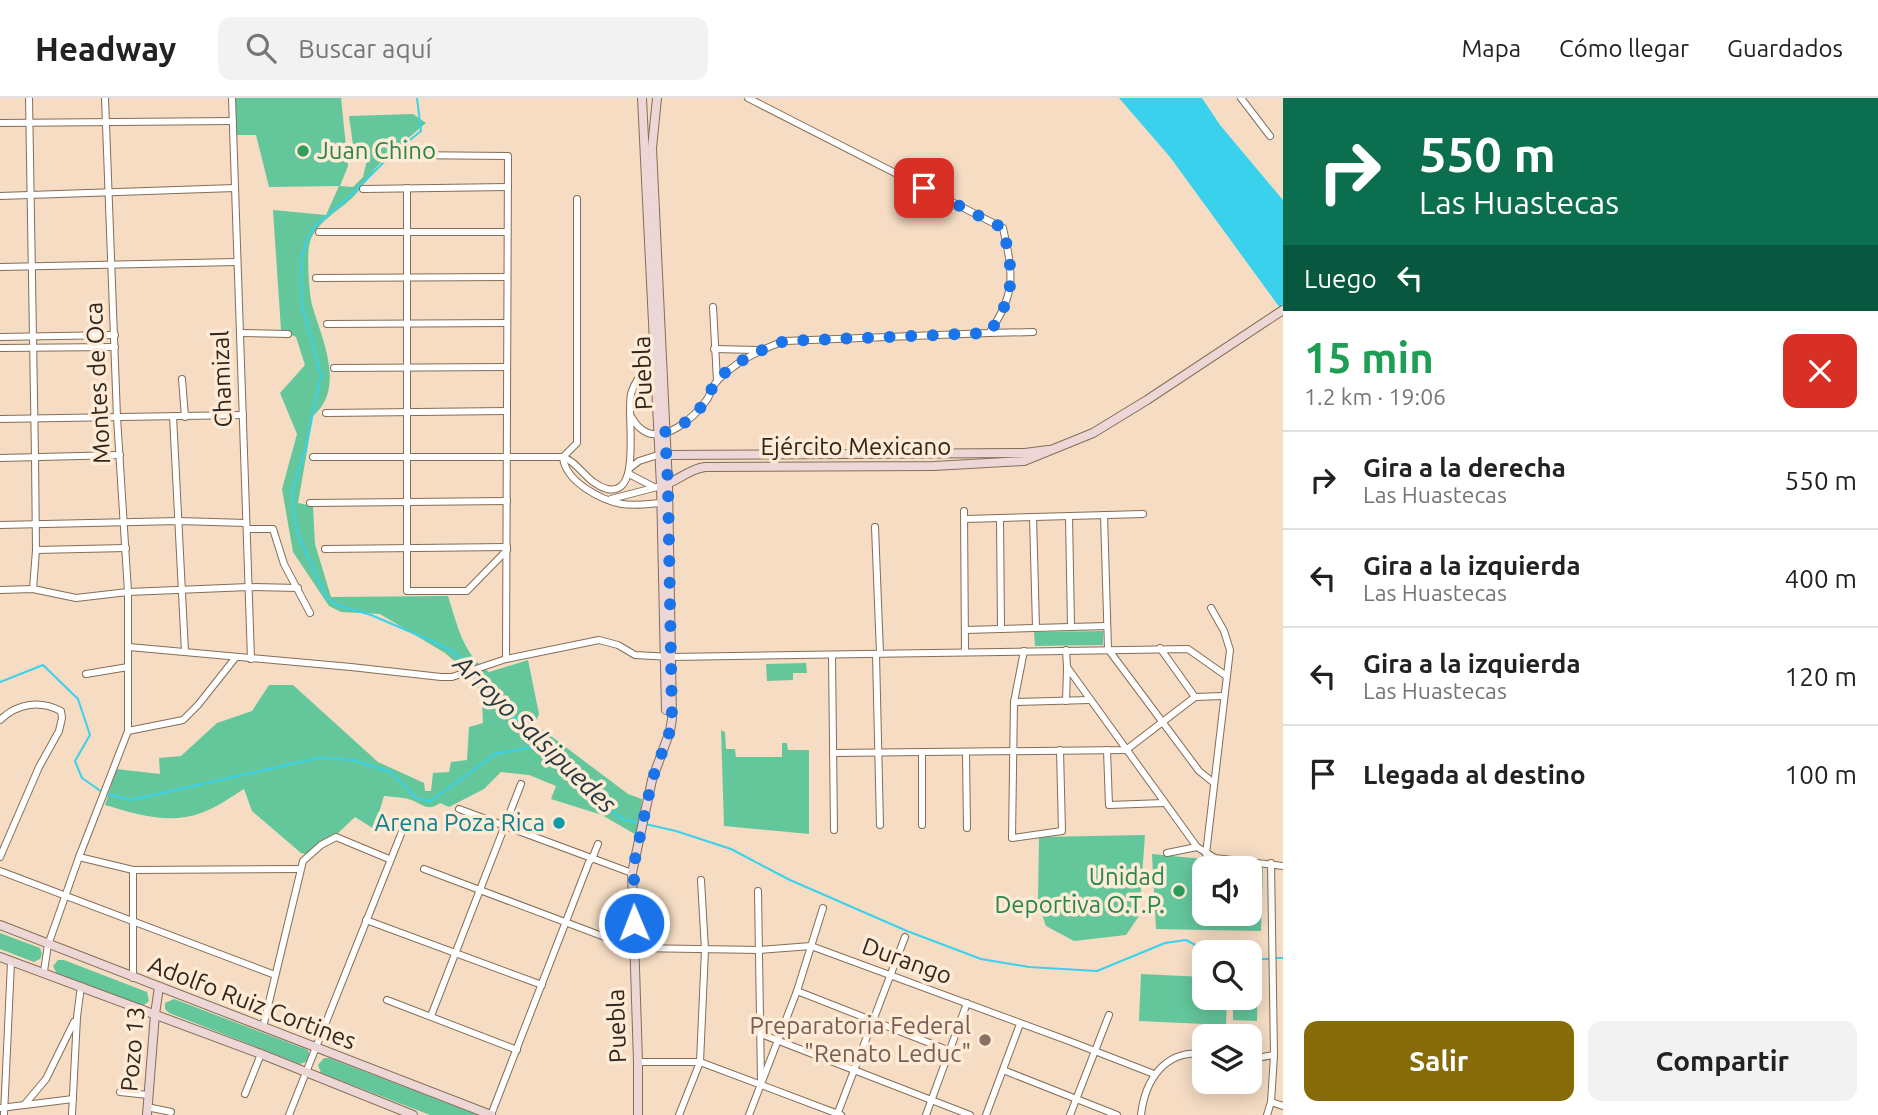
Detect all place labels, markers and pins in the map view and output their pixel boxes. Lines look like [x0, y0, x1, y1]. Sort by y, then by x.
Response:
place label: Juan Chino [317, 137, 436, 164]
marker: Juan Chino [295, 143, 311, 159]
pin [894, 158, 954, 218]
place label: Arena Poza Rica [375, 809, 545, 836]
marker: Arena Poza Rica [551, 815, 567, 831]
place label: Unidad Deportiva O.T.P. [994, 863, 1165, 918]
marker: Unidad Deportiva O.T.P. [1171, 883, 1187, 899]
place label: Preparatoria Federal "Renato Leduc" [750, 1012, 971, 1067]
marker: Preparatoria Federal "Renato Leduc" [977, 1032, 993, 1048]

